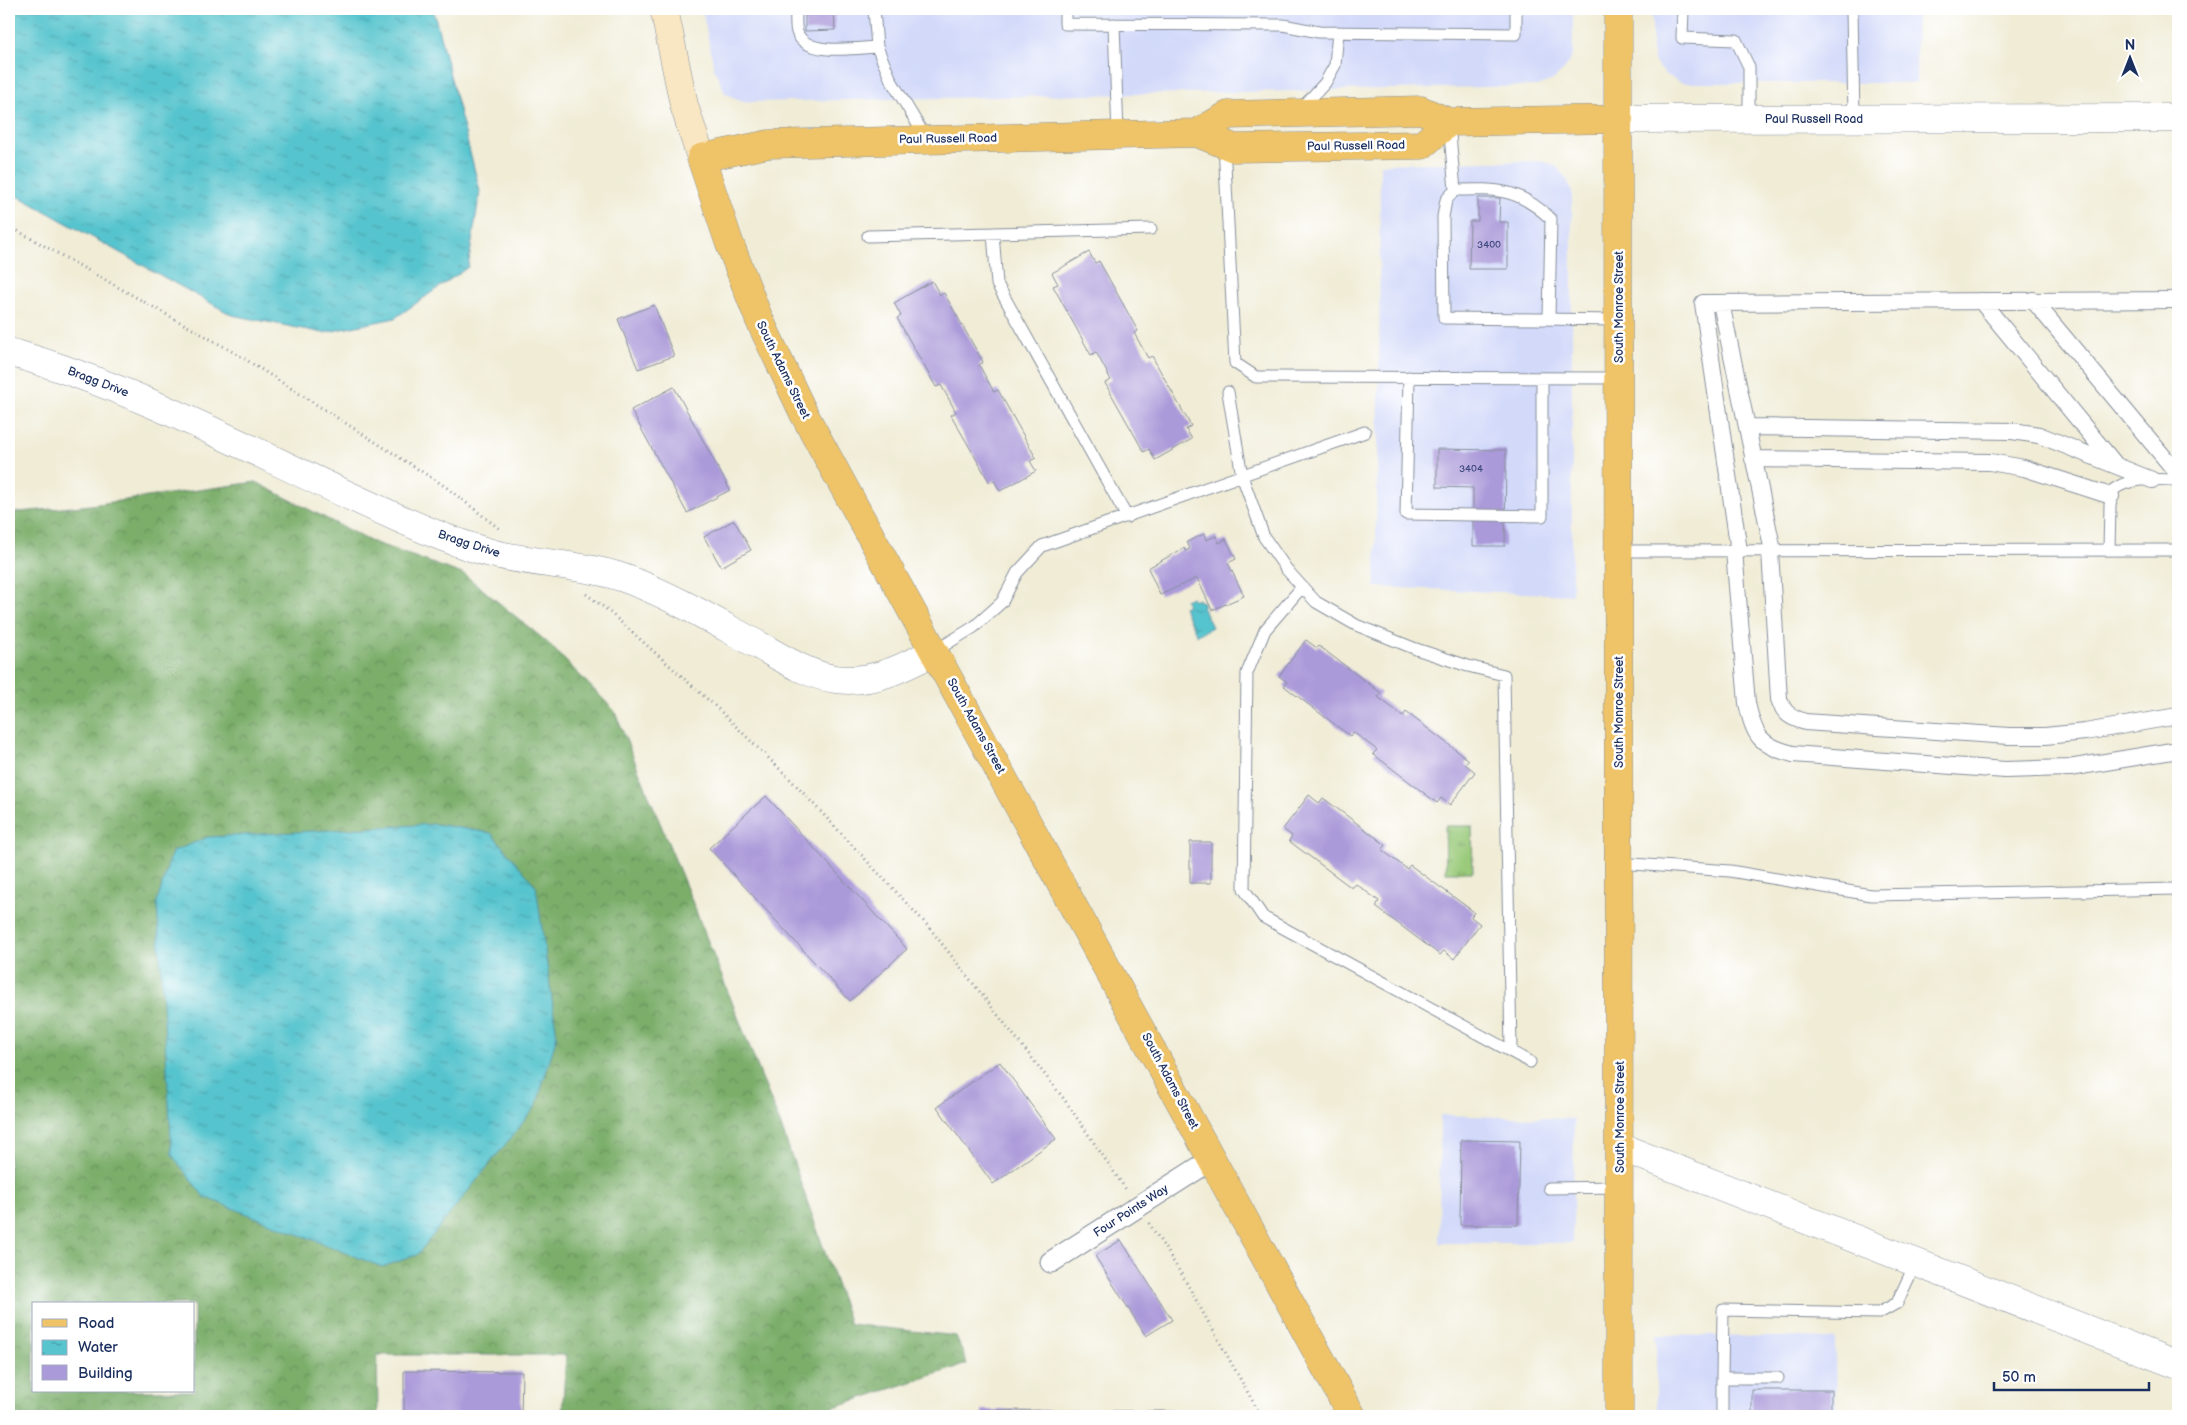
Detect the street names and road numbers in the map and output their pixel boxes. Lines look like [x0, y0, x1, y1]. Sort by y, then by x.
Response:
street label: Paul Russell Road [1765, 112, 1863, 127]
street label: Paul Russell Road [899, 131, 997, 147]
street label: Paul Russell Road [1307, 138, 1405, 154]
street label: South Monroe Street [1612, 251, 1627, 363]
street label: South Adams Street [753, 319, 813, 422]
street label: Bragg Drive [65, 363, 131, 401]
street label: Bragg Drive [436, 527, 502, 561]
street label: South Monroe Street [1612, 656, 1627, 768]
street label: South Adams Street [944, 676, 1009, 777]
street label: South Adams Street [1138, 1030, 1202, 1132]
street label: South Monroe Street [1613, 1061, 1628, 1173]
street label: Four Points Way [1091, 1181, 1172, 1241]

